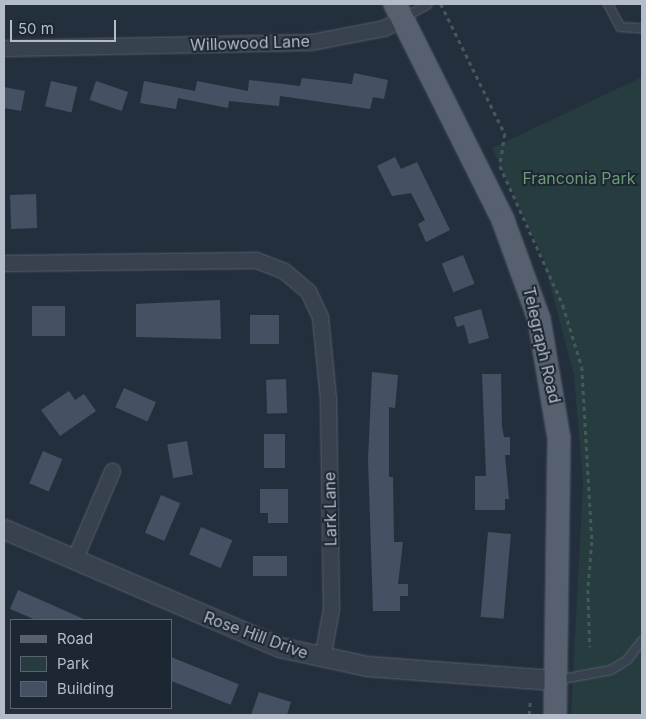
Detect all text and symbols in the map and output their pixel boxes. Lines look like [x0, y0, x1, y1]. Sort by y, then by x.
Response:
scale bar [12, 10, 119, 42]
text: 50 m [18, 19, 54, 38]
street label: Willowood Lane [190, 31, 310, 55]
park label: Franconia Park [522, 168, 636, 188]
street label: Telegraph Road [519, 285, 565, 405]
street label: Lark Lane [320, 472, 340, 546]
street label: Rose Hill Drive [201, 607, 311, 663]
legend [10, 619, 172, 709]
text: Road [57, 629, 93, 648]
text: Park [57, 654, 89, 673]
text: Building [57, 679, 114, 698]

